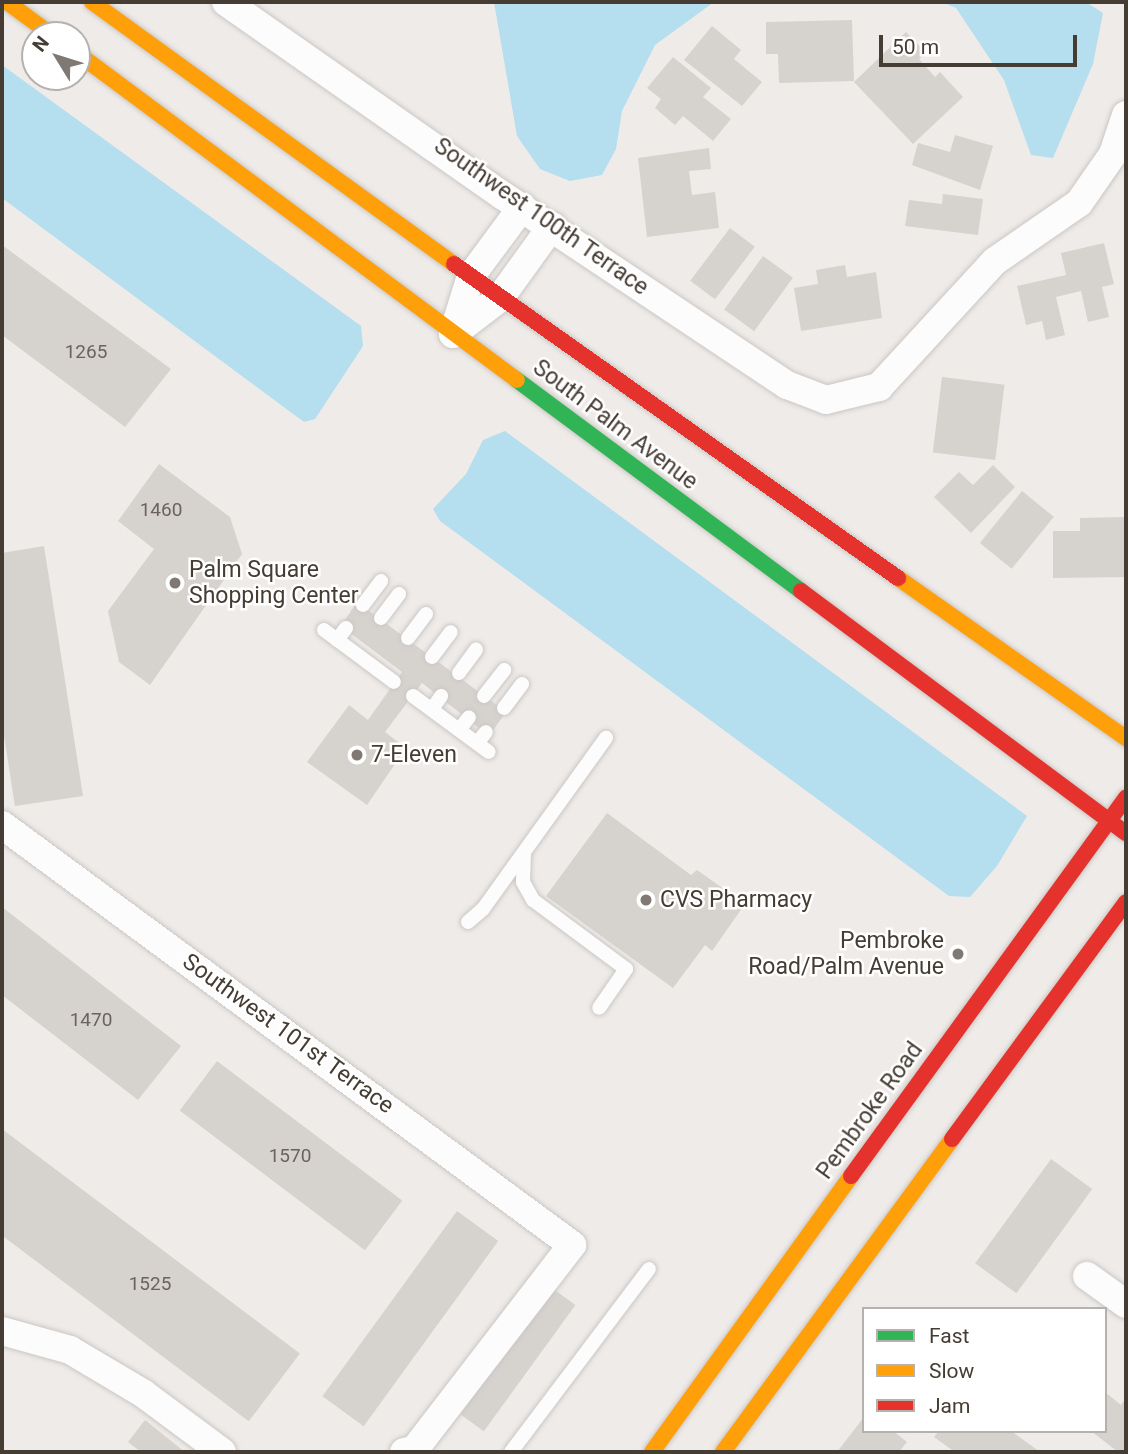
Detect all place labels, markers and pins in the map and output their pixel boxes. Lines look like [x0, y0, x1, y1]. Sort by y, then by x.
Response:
place label: Palm Square Shopping Center [189, 556, 359, 610]
marker: Palm Square Shopping Center [167, 575, 183, 591]
place label: 7-Eleven [371, 741, 457, 769]
marker: 7-Eleven [349, 747, 365, 763]
place label: CVS Pharmacy [660, 886, 812, 914]
marker: CVS Pharmacy [638, 892, 654, 908]
place label: Pembroke Road/Palm Avenue [748, 927, 944, 981]
marker: Pembroke Road/Palm Avenue [950, 946, 966, 962]

